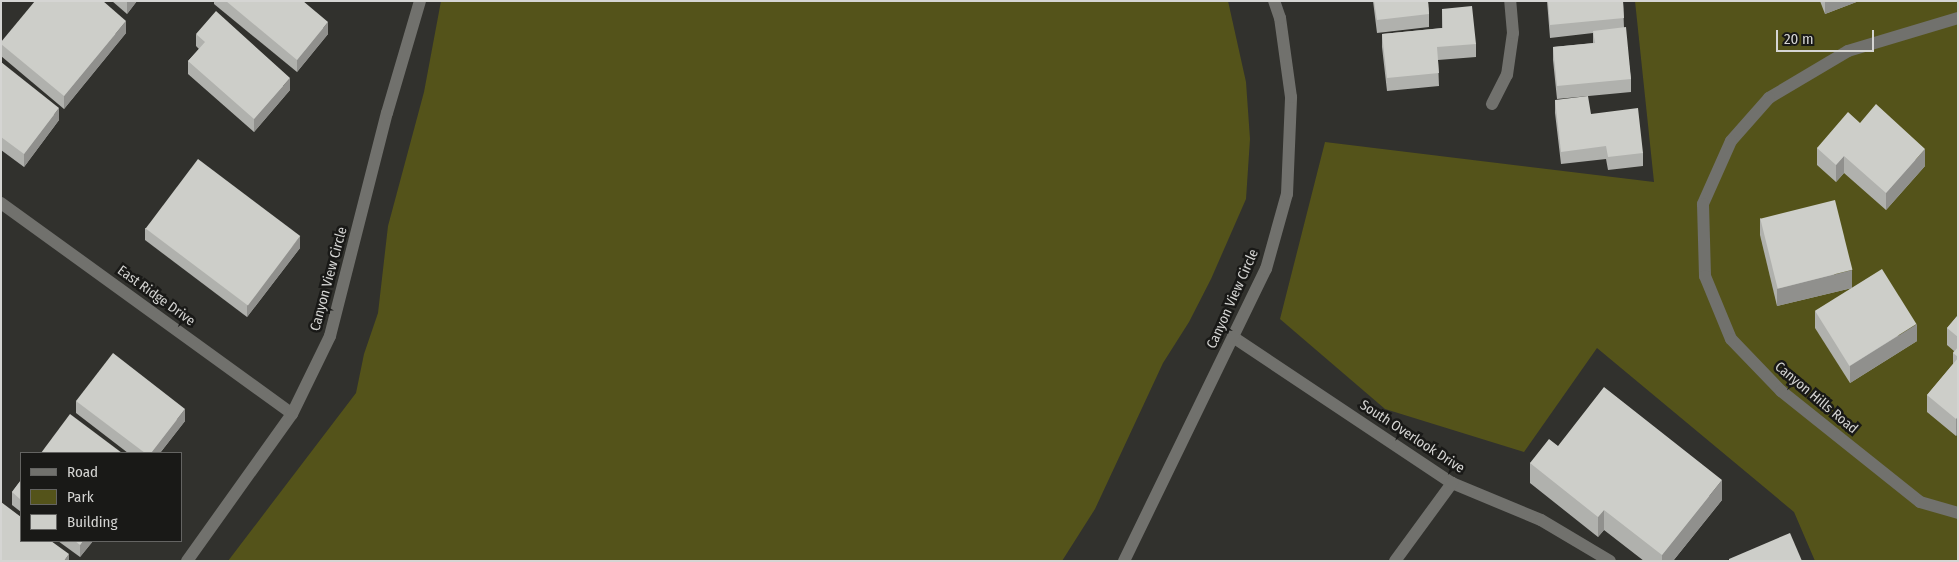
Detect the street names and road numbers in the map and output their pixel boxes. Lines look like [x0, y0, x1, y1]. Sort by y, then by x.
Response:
street label: Canyon View Circle [307, 225, 351, 333]
street label: Canyon View Circle [1204, 247, 1262, 351]
street label: East Ridge Drive [114, 262, 198, 330]
street label: Canyon Hills Road [1771, 358, 1861, 438]
street label: South Overlook Drive [1356, 397, 1468, 477]

